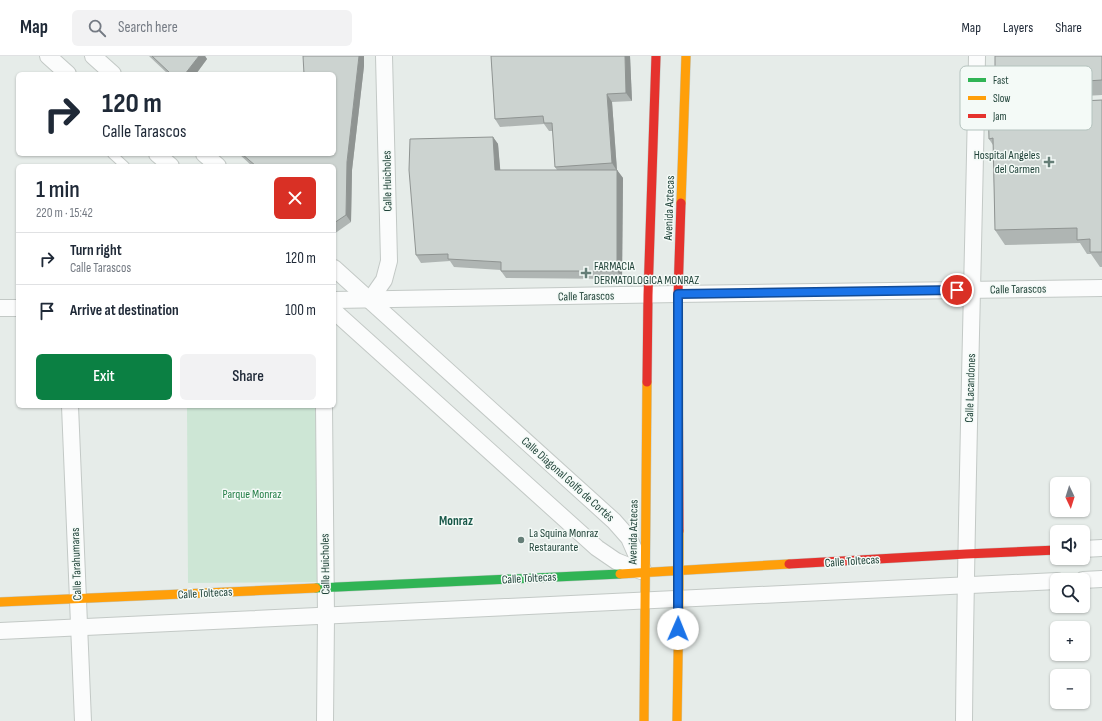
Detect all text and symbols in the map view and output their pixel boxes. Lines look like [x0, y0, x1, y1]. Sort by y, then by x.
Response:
search box [72, 10, 352, 46]
text: Map [20, 16, 48, 39]
icon: search [86, 17, 108, 39]
text: Search here [118, 18, 178, 37]
text: Map [961, 19, 981, 36]
text: Layers [1003, 19, 1033, 36]
text: Share [1055, 19, 1082, 36]
legend [960, 66, 1092, 130]
text: Fast [993, 74, 1009, 87]
text: 120 m [102, 87, 162, 120]
icon: right [36, 88, 88, 140]
text: Slow [993, 92, 1010, 105]
text: Jam [992, 110, 1007, 123]
text: Calle Tarascos [102, 121, 187, 142]
place label: Hospital Angeles del Carmen [974, 148, 1040, 177]
street label: Calle Huicholes [379, 150, 396, 212]
marker: Hospital Angeles del Carmen [1043, 156, 1055, 168]
text: 1 min [36, 175, 80, 204]
street label: Avenida Aztecas [661, 175, 678, 242]
button: close [274, 177, 316, 219]
text: 220 m · 15:42 [36, 205, 93, 221]
text: Turn right [70, 241, 122, 260]
icon: right [36, 248, 58, 270]
text: 120 m [286, 249, 316, 268]
place label: FARMACIA DERMATOLOGICA MONRAZ [594, 259, 699, 288]
text: Calle Tarascos [70, 260, 131, 276]
marker: FARMACIA DERMATOLOGICA MONRAZ [581, 268, 591, 278]
pin [940, 273, 974, 307]
icon: arrive [946, 279, 968, 301]
street label: Calle Tarascos [990, 282, 1046, 297]
street label: Calle Tarascos [558, 289, 614, 304]
icon: arrive [36, 300, 58, 322]
text: Arrive at destination [70, 301, 179, 320]
text: 100 m [285, 301, 316, 320]
street label: Calle Lacandones [962, 353, 979, 423]
button: Exit [36, 354, 172, 400]
button: Share [180, 354, 316, 400]
street label: Calle Diagonal Golfo de Cortés [518, 434, 617, 525]
north arrow [1050, 477, 1090, 517]
map controls [1050, 477, 1090, 709]
park label: Parque Monraz [223, 487, 282, 502]
street label: Avenida Aztecas [625, 499, 642, 566]
district label: Monraz [439, 513, 473, 529]
button: sound [1050, 525, 1090, 565]
place label: La Squina Monraz Restaurante [529, 526, 599, 555]
street label: Calle Tarahumaras [68, 527, 85, 601]
street label: Calle Huicholes [317, 533, 334, 595]
marker: La Squina Monraz Restaurante [516, 535, 526, 545]
street label: Calle Toltecas [824, 552, 880, 571]
street label: Calle Toltecas [501, 570, 557, 587]
button: search [1050, 573, 1090, 613]
street label: Calle Toltecas [177, 585, 233, 602]
position arrow [657, 608, 699, 650]
button: + [1050, 621, 1090, 661]
button: − [1050, 669, 1090, 709]

